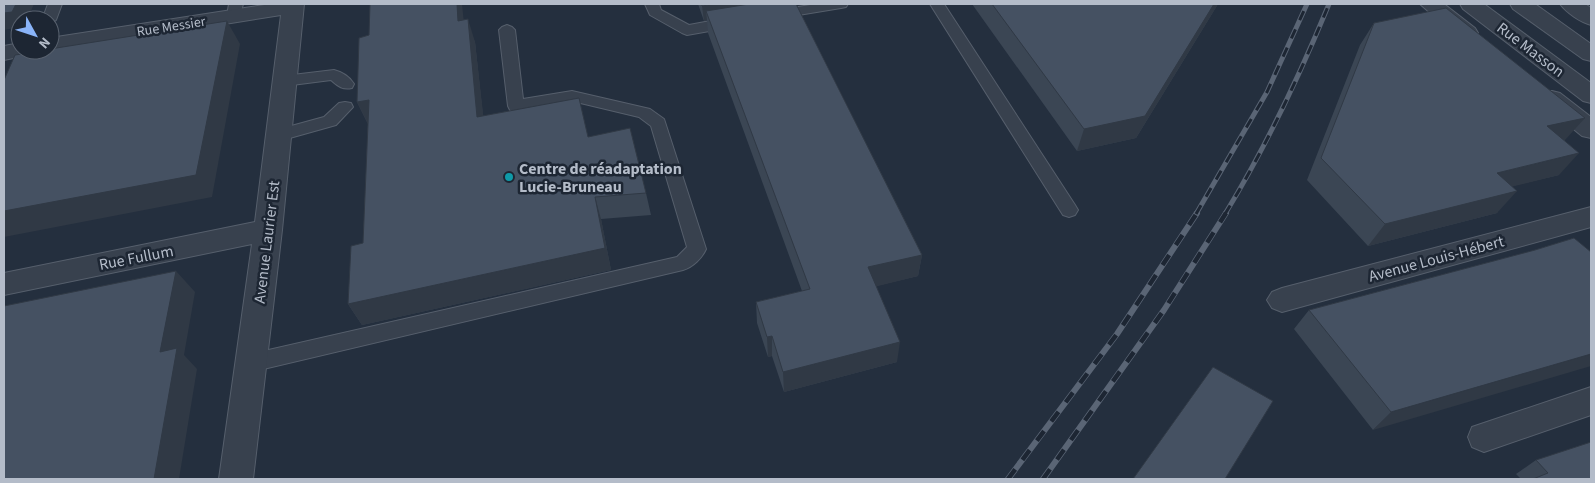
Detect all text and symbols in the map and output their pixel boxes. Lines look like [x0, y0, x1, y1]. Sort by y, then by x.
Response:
north arrow [10, 10, 60, 60]
street label: Rue Messier [135, 12, 207, 42]
street label: Rue Masson [1492, 17, 1569, 83]
text: N [34, 33, 55, 53]
place label: Centre de réadaptation Lucie-Bruneau [519, 158, 682, 198]
marker: Centre de réadaptation Lucie-Bruneau [503, 171, 515, 183]
street label: Avenue Laurier Est [249, 179, 286, 305]
street label: Avenue Louis-Hébert [1366, 230, 1507, 288]
street label: Rue Fullum [97, 240, 175, 276]

